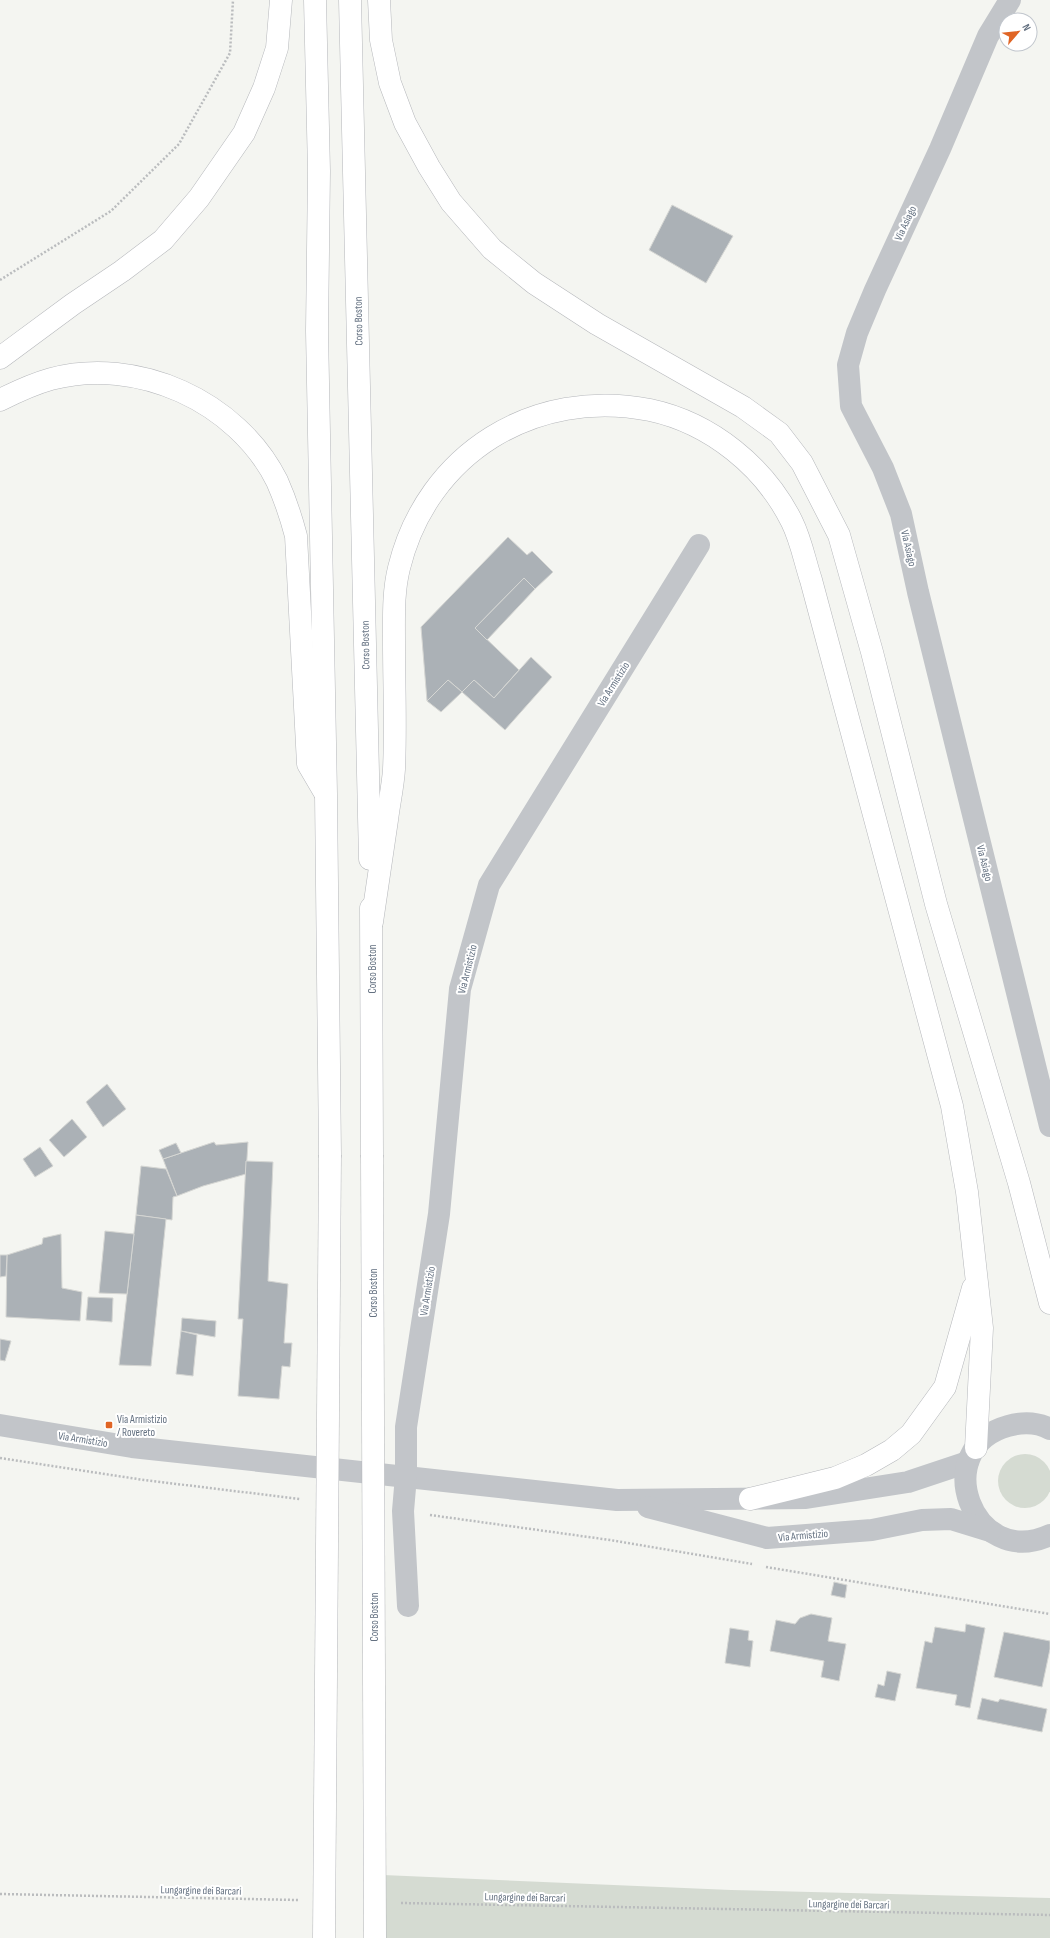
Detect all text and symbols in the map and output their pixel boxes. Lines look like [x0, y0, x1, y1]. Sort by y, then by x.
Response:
north arrow [998, 12, 1038, 52]
text: N [1019, 22, 1034, 33]
street label: Via Asiago [892, 203, 919, 243]
street label: Corso Boston [352, 296, 365, 346]
street label: Via Asiago [898, 529, 919, 568]
street label: Corso Boston [359, 620, 372, 670]
street label: Via Armistizio [595, 659, 632, 709]
street label: Via Asiago [974, 844, 995, 883]
street label: Via Armistizio [455, 943, 480, 995]
street label: Corso Boston [366, 944, 379, 994]
street label: Via Armistizio [417, 1265, 438, 1317]
street label: Corso Boston [367, 1268, 380, 1318]
place label: Via Armistizio / Rovereto [117, 1413, 168, 1439]
marker: Via Armistizio / Rovereto [104, 1420, 114, 1430]
street label: Via Armistizio [57, 1429, 109, 1450]
street label: Via Armistizio [778, 1527, 829, 1544]
street label: Corso Boston [368, 1592, 381, 1642]
street label: Lungargine dei Barcari [161, 1883, 241, 1898]
street label: Lungargine dei Barcari [485, 1890, 565, 1905]
street label: Lungargine dei Barcari [809, 1897, 889, 1912]

